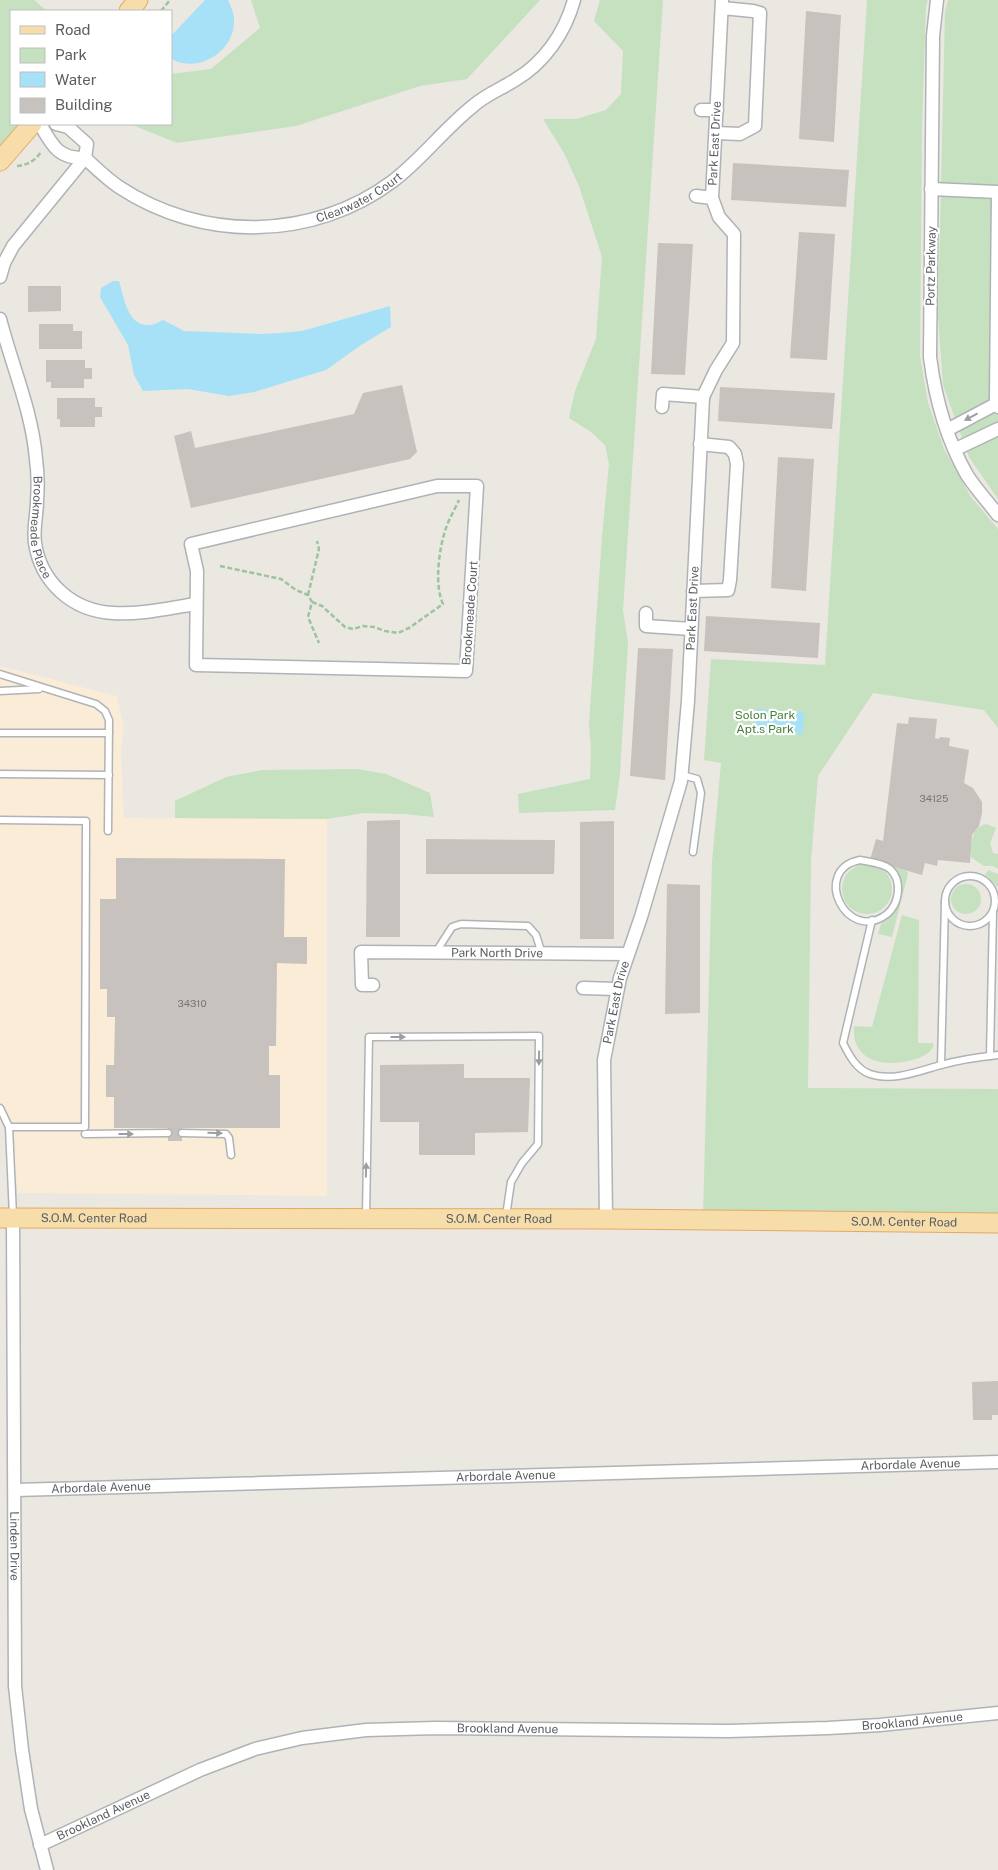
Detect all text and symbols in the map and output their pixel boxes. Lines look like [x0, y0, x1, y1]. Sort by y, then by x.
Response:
legend [10, 10, 172, 125]
text: Road [55, 21, 91, 38]
text: Park [55, 46, 87, 63]
text: Water [55, 71, 97, 88]
text: Building [55, 96, 113, 113]
street label: Park East Drive [706, 100, 724, 186]
street label: Clearwater Court [314, 169, 405, 225]
street label: Portz Parkway [923, 225, 939, 306]
one-way arrow [964, 413, 979, 421]
street label: Brookmeade Place [27, 476, 54, 582]
street label: Brookmeade Court [459, 560, 481, 666]
street label: Park East Drive [683, 565, 702, 651]
park label: Solon Park Apt.s Park [735, 708, 795, 736]
house number: 34125 [919, 792, 949, 804]
street label: Park North Drive [451, 946, 543, 960]
street label: Park East Drive [600, 959, 632, 1045]
house number: 34310 [177, 997, 207, 1009]
one-way arrow [391, 1033, 407, 1041]
one-way arrow [535, 1050, 543, 1066]
one-way arrow [119, 1129, 135, 1137]
one-way arrow [207, 1129, 223, 1137]
one-way arrow [362, 1162, 370, 1178]
street label: S.O.M. Center Road [41, 1211, 147, 1225]
street label: S.O.M. Center Road [446, 1212, 552, 1226]
street label: S.O.M. Center Road [851, 1214, 957, 1230]
street label: Arbordale Avenue [861, 1456, 961, 1473]
street label: Arbordale Avenue [456, 1468, 556, 1484]
street label: Arbordale Avenue [51, 1479, 151, 1496]
street label: Linden Drive [7, 1511, 22, 1581]
street label: Brookland Avenue [861, 1710, 964, 1733]
street label: Brookland Avenue [457, 1721, 559, 1736]
street label: Brookland Avenue [54, 1787, 152, 1843]

